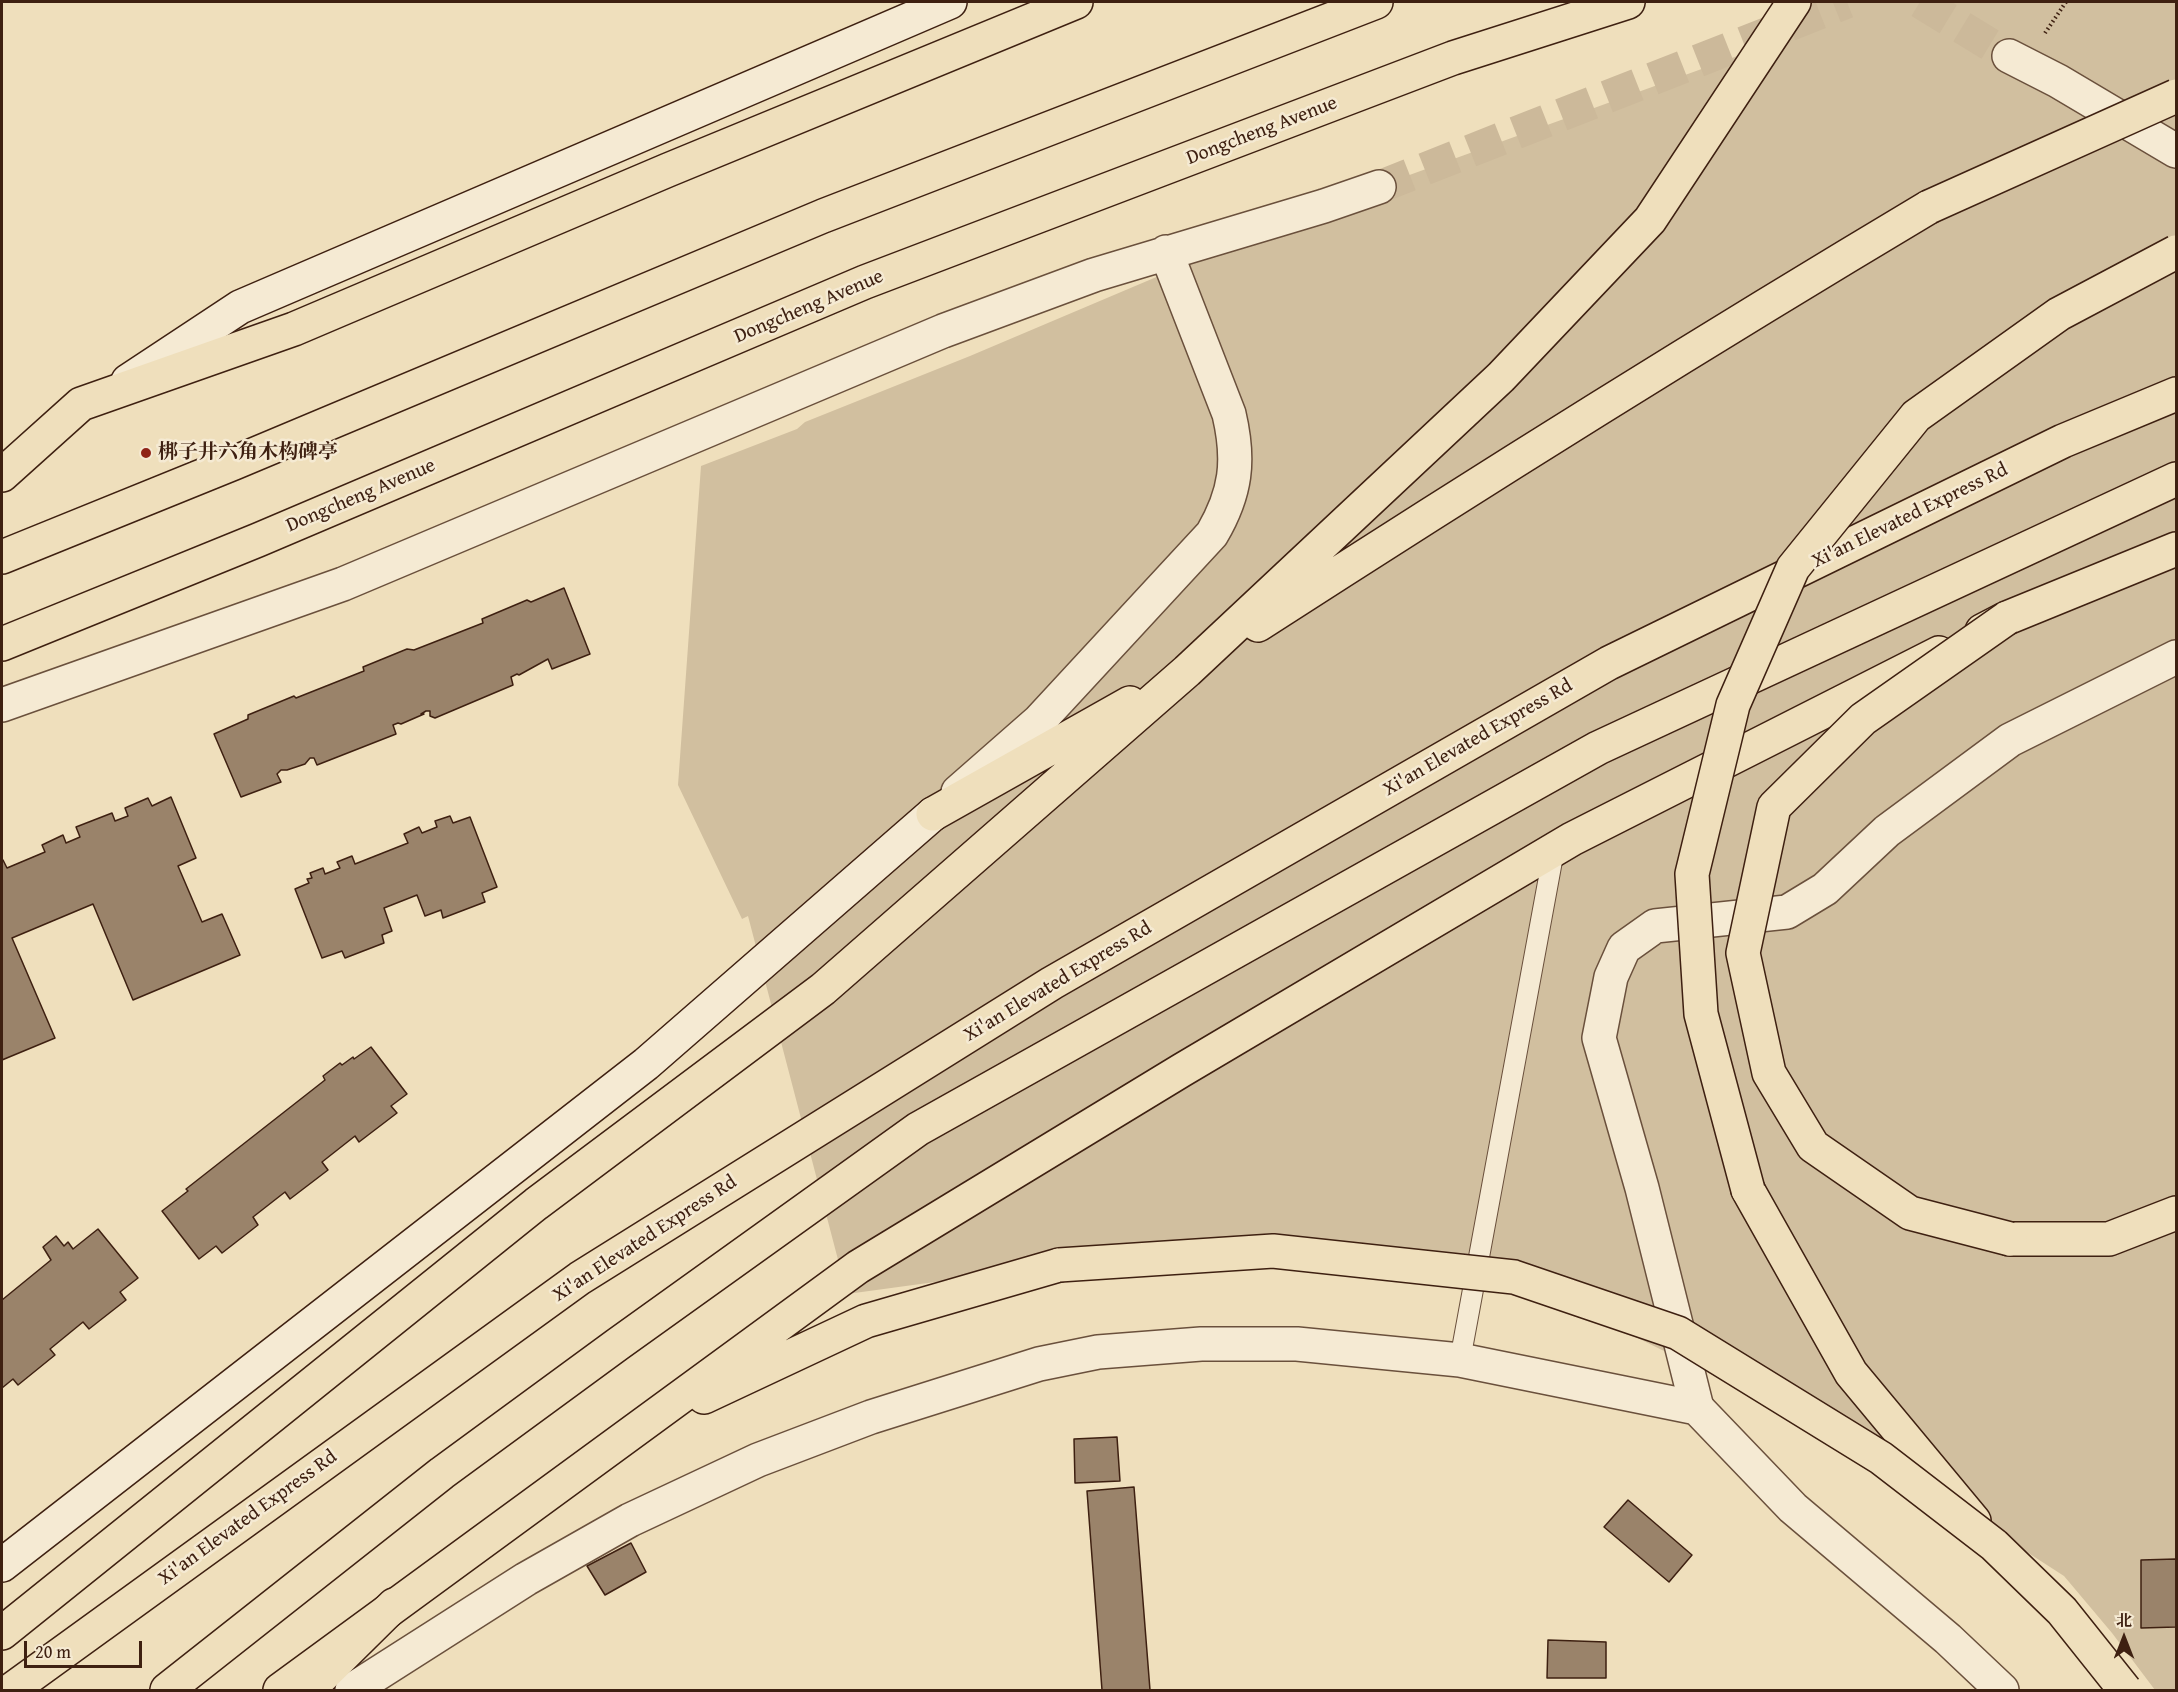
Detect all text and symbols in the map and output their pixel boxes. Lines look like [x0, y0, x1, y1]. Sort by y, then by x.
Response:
street label: Dongcheng Avenue [1183, 91, 1341, 171]
street label: Dongcheng Avenue [731, 265, 887, 349]
place label: 梆子井六角木构碑亭 [158, 441, 338, 465]
marker: 梆子井六角木构碑亭 [139, 446, 153, 460]
street label: Dongcheng Avenue [283, 454, 439, 538]
street label: Xi'an Elevated Express Rd [1808, 458, 2012, 574]
street label: Xi'an Elevated Express Rd [1379, 674, 1577, 802]
street label: Xi'an Elevated Express Rd [960, 916, 1156, 1048]
street label: Xi'an Elevated Express Rd [548, 1170, 742, 1308]
street label: Xi'an Elevated Express Rd [154, 1445, 342, 1591]
north arrow [2094, 1608, 2154, 1668]
text: 北 [2116, 1608, 2132, 1632]
scale bar [27, 1629, 146, 1667]
text: 20 m [35, 1638, 71, 1665]

